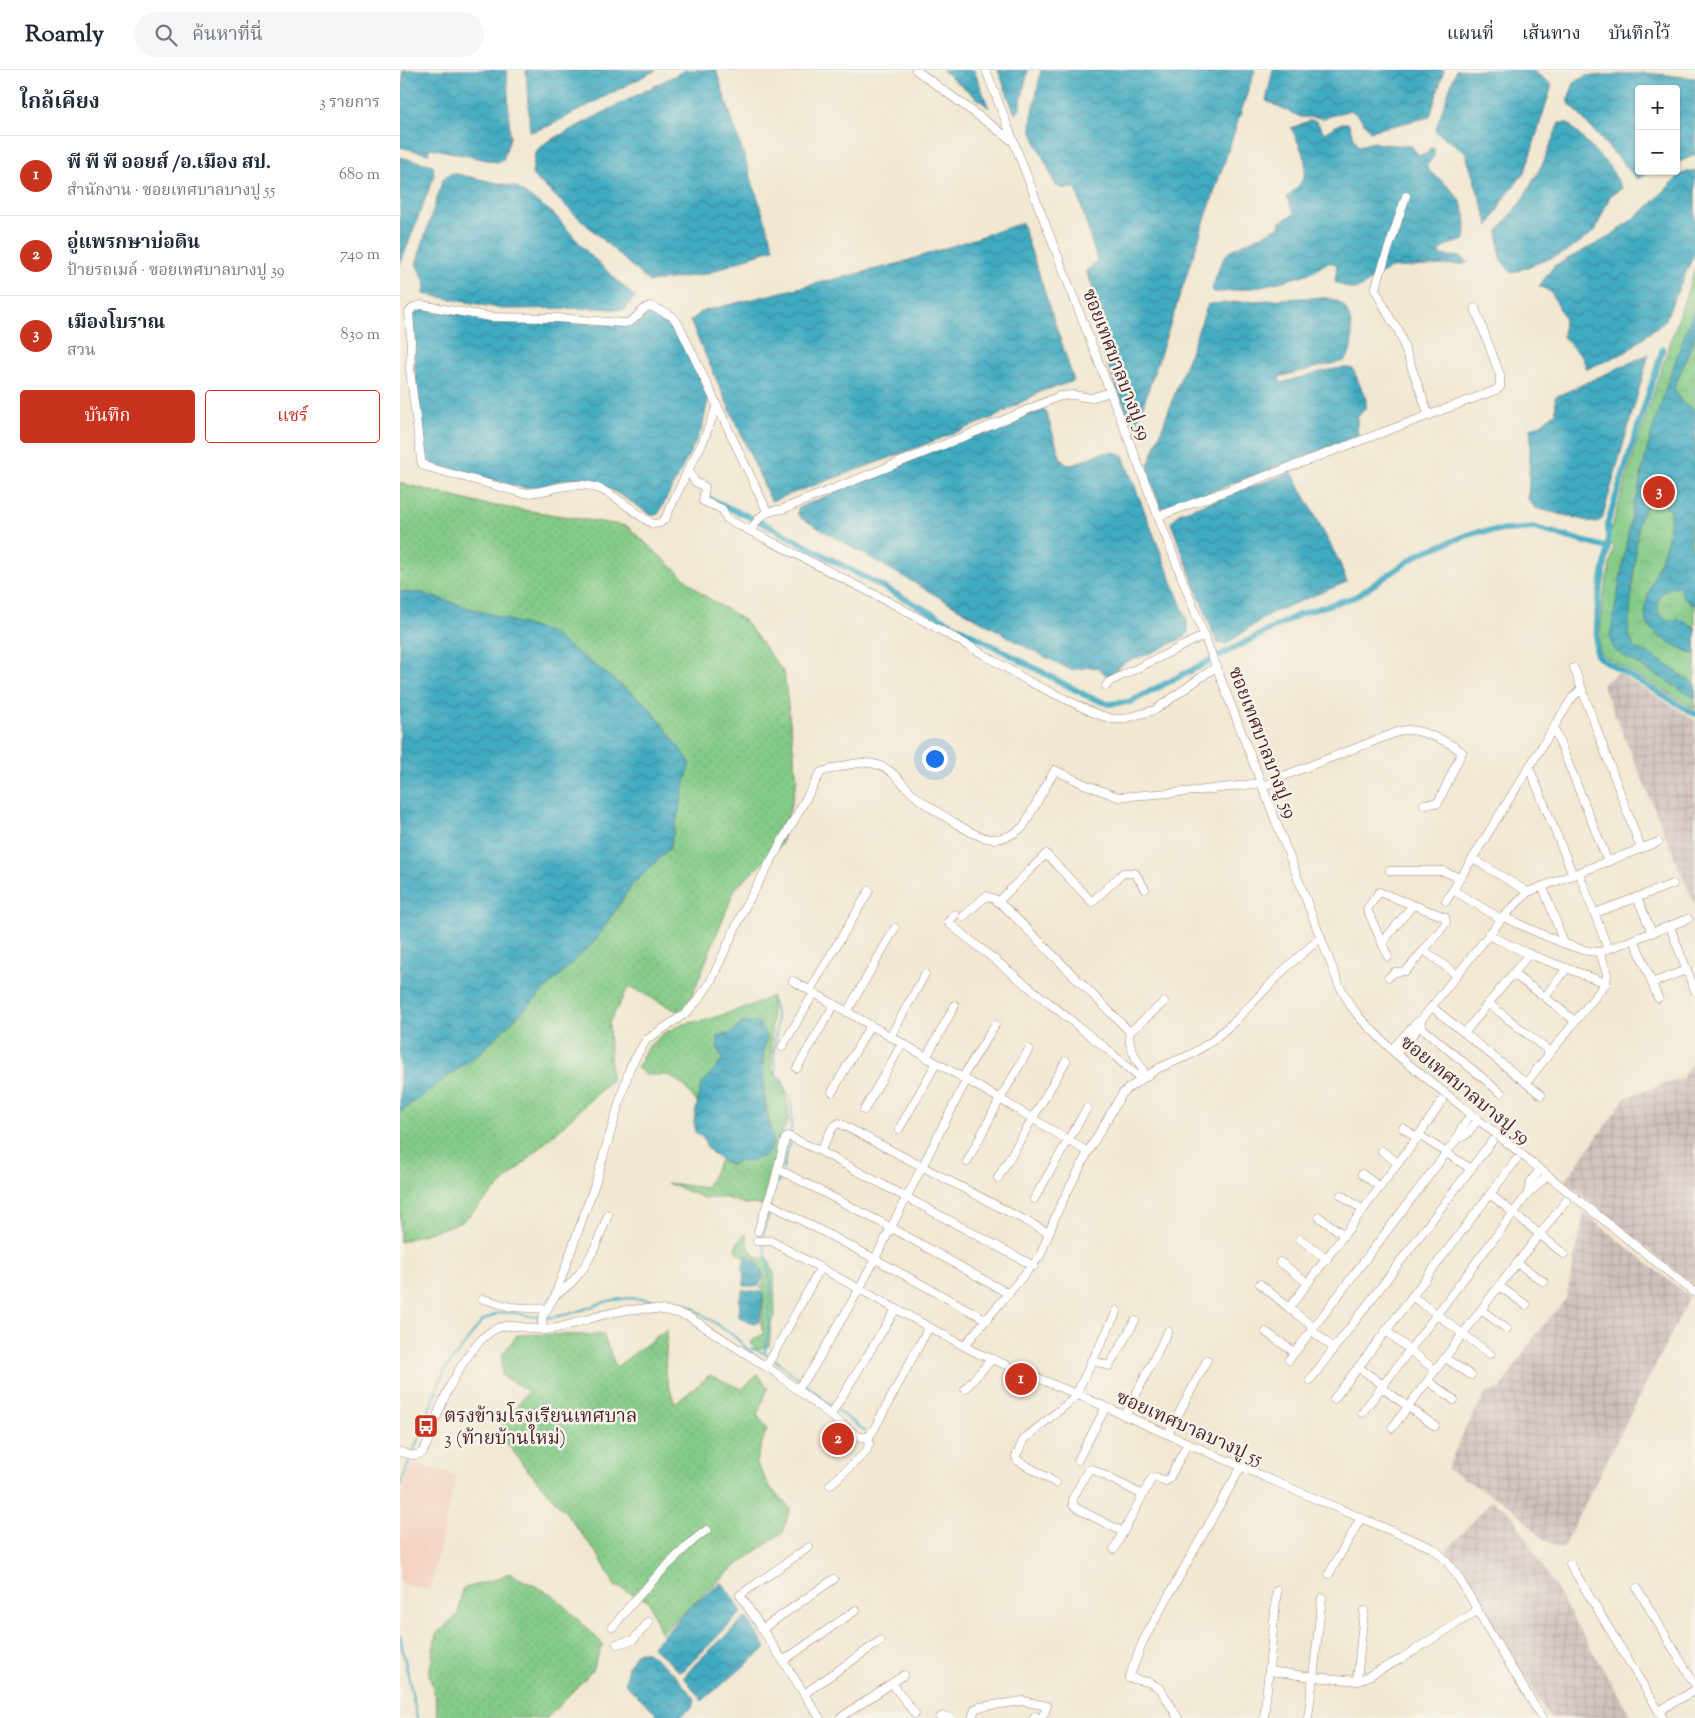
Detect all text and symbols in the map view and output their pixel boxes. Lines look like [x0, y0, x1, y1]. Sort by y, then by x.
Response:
search box [134, 12, 484, 57]
text: Roamly [25, 18, 104, 52]
icon: search [152, 21, 180, 49]
text: ค้นหาที่นี่ [192, 22, 263, 49]
text: แผนที่ [1447, 22, 1494, 48]
text: เส้นทาง [1522, 22, 1581, 48]
text: บันทึกไว้ [1609, 22, 1670, 48]
map controls [1635, 85, 1680, 175]
button: + [1635, 85, 1680, 130]
text: ใกล้เคียง [20, 88, 100, 118]
text: 3 รายการ [319, 92, 380, 115]
button: − [1635, 130, 1680, 175]
text: พี พี พี ออยส์ /อ.เมือง สป. [67, 150, 271, 177]
text: 1 [33, 164, 39, 187]
text: 680 m [339, 164, 380, 187]
text: สำนักงาน · ซอยเทศบาลบางปู 55 [67, 180, 275, 203]
text: อู่แพรกษาบ่อดิน [67, 230, 200, 257]
text: 2 [32, 244, 40, 267]
text: 740 m [340, 244, 380, 267]
text: ป้ายรถเมล์ · ซอยเทศบาลบางปู 39 [67, 260, 285, 283]
street label: ซอยเทศบาลบางปู 59 [1074, 285, 1157, 445]
text: เมืองโบราณ [67, 310, 165, 337]
text: 3 [33, 324, 39, 347]
text: 830 m [341, 324, 380, 347]
text: สวน [67, 340, 96, 363]
button: บันทึก [20, 390, 195, 443]
button: แชร์ [205, 390, 380, 443]
pin: 3 [1643, 473, 1675, 511]
street label: ซอยเทศบาลบางปู 59 [1220, 663, 1303, 823]
your location [922, 746, 948, 772]
street label: ซอยเทศบาลบางปู 59 [1394, 1030, 1535, 1152]
pin: 1 [1005, 1360, 1037, 1398]
street label: ซอยเทศบาลบางปู 55 [1111, 1385, 1267, 1474]
place label: ตรงข้ามโรงเรียนเทศบาล 3 (ท้ายบ้านใหม่) [444, 1401, 637, 1453]
bus stop icon: ตรงข้ามโรงเรียนเทศบาล 3 (ท้ายบ้านใหม่) [413, 1413, 439, 1439]
pin: 2 [822, 1420, 854, 1458]

